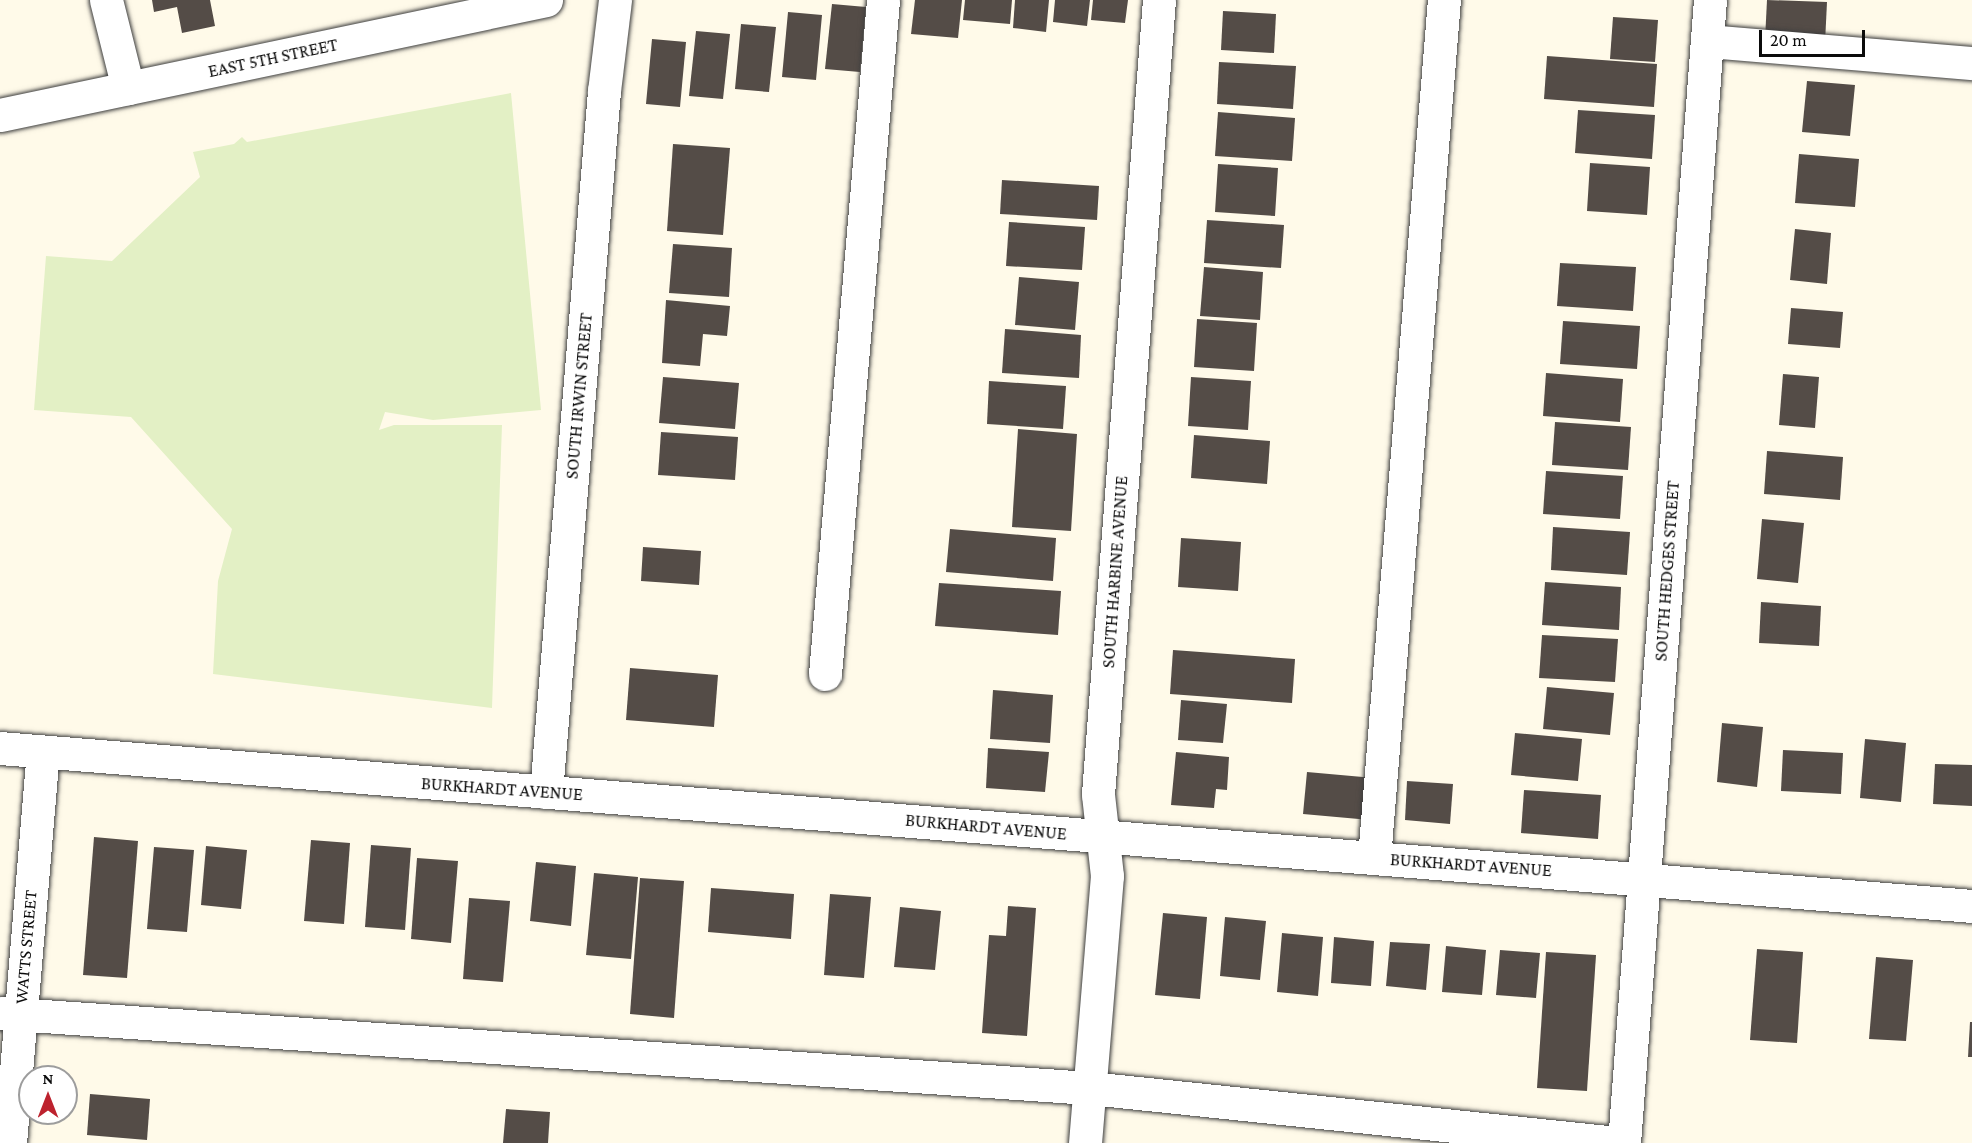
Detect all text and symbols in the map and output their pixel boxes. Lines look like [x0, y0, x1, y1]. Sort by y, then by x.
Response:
scale bar [1762, 18, 1868, 56]
text: 20 m [1770, 30, 1807, 50]
street label: EAST 5TH STREET [206, 34, 340, 82]
street label: SOUTH IRWIN STREET [561, 312, 597, 480]
street label: SOUTH HARBINE AVENUE [1098, 475, 1132, 669]
street label: SOUTH HEDGES STREET [1650, 480, 1684, 662]
street label: BURKHARDT AVENUE [420, 773, 584, 805]
street label: BURKHARDT AVENUE [904, 809, 1068, 845]
street label: BURKHARDT AVENUE [1389, 849, 1553, 881]
street label: WATTS STREET [10, 889, 42, 1005]
north arrow [18, 1065, 78, 1125]
text: N [43, 1070, 53, 1087]

